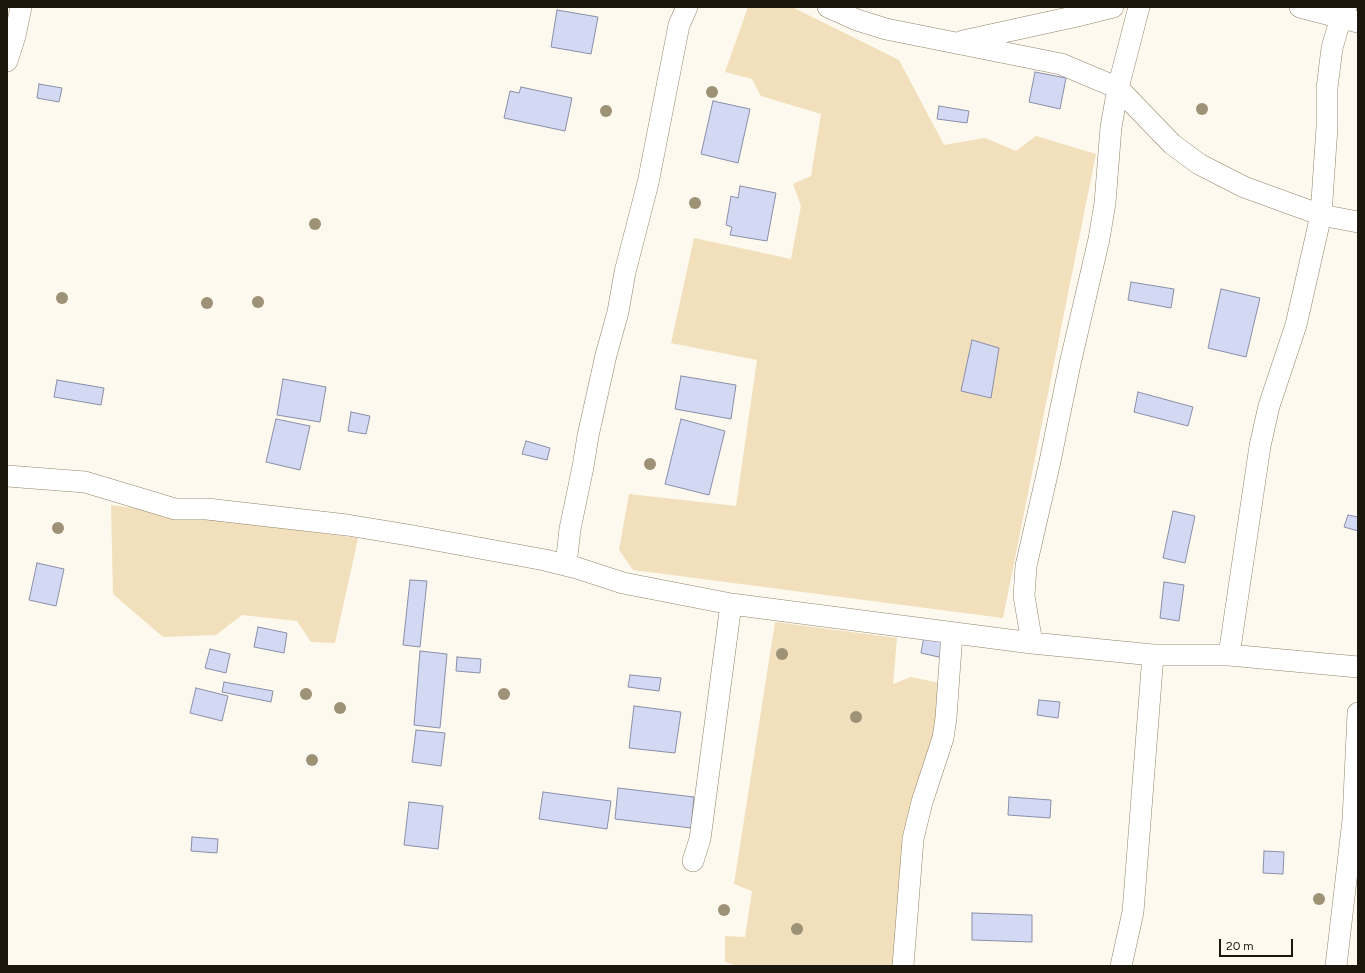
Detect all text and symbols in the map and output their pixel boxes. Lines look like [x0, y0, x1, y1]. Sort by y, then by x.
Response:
scale bar [1221, 931, 1295, 957]
text: 20 m [1226, 939, 1254, 953]

